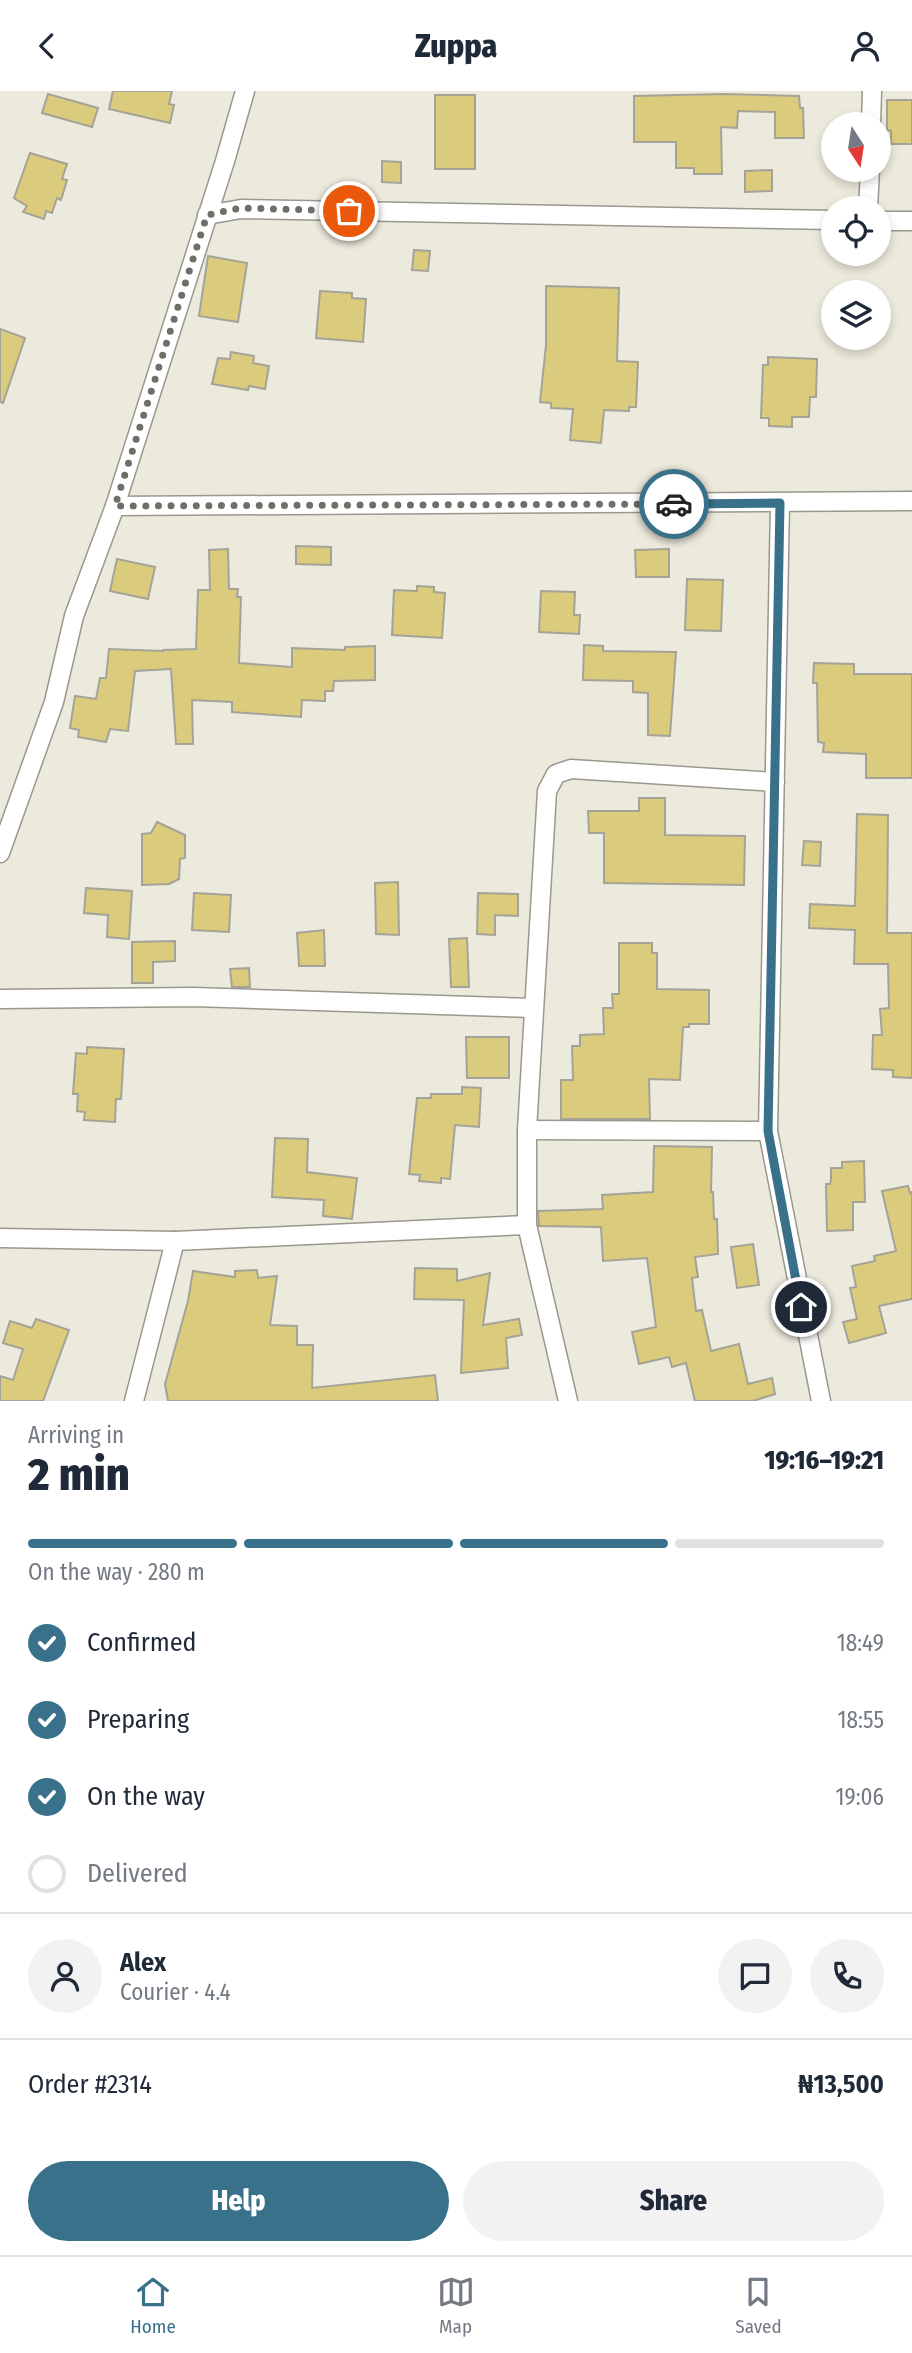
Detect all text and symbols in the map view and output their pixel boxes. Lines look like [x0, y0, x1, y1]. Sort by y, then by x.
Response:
icon: back [28, 27, 66, 65]
text: Zuppa [415, 27, 497, 65]
icon: person [846, 27, 884, 65]
north arrow [821, 112, 891, 182]
map controls [821, 112, 891, 350]
pin [319, 181, 379, 241]
icon: bag [330, 192, 368, 230]
button: locate [821, 196, 891, 266]
button: layers [821, 280, 891, 350]
courier [639, 469, 709, 539]
icon: car [655, 485, 693, 523]
pin [771, 1277, 831, 1337]
icon: home [782, 1288, 820, 1326]
text: Arriving in [28, 1421, 124, 1449]
text: 19:16–19:21 [764, 1445, 884, 1476]
text: 2 min [28, 1447, 130, 1502]
text: On the way · 280 m [28, 1558, 205, 1586]
icon: check [28, 1624, 66, 1662]
text: Confirmed [87, 1627, 197, 1658]
text: 18:49 [837, 1629, 884, 1657]
icon: check [28, 1701, 66, 1739]
text: Preparing [87, 1704, 189, 1735]
text: 18:55 [838, 1706, 884, 1734]
icon: check [28, 1778, 66, 1816]
text: On the way [87, 1781, 205, 1812]
text: 19:06 [836, 1783, 884, 1811]
text: Delivered [87, 1858, 188, 1889]
button: person [28, 1939, 102, 2013]
button: chat [718, 1939, 792, 2013]
button: phone [810, 1939, 884, 2013]
text: Alex [120, 1947, 166, 1978]
text: Courier · 4.4 [120, 1978, 231, 2006]
text: Order #2314 [28, 2069, 152, 2100]
text: ₦13,500 [798, 2069, 884, 2100]
button: Help [28, 2161, 449, 2241]
button: Share [463, 2161, 884, 2241]
tab: Home [130, 2273, 176, 2338]
tab: Map [437, 2273, 475, 2338]
tab: Saved [735, 2273, 782, 2338]

